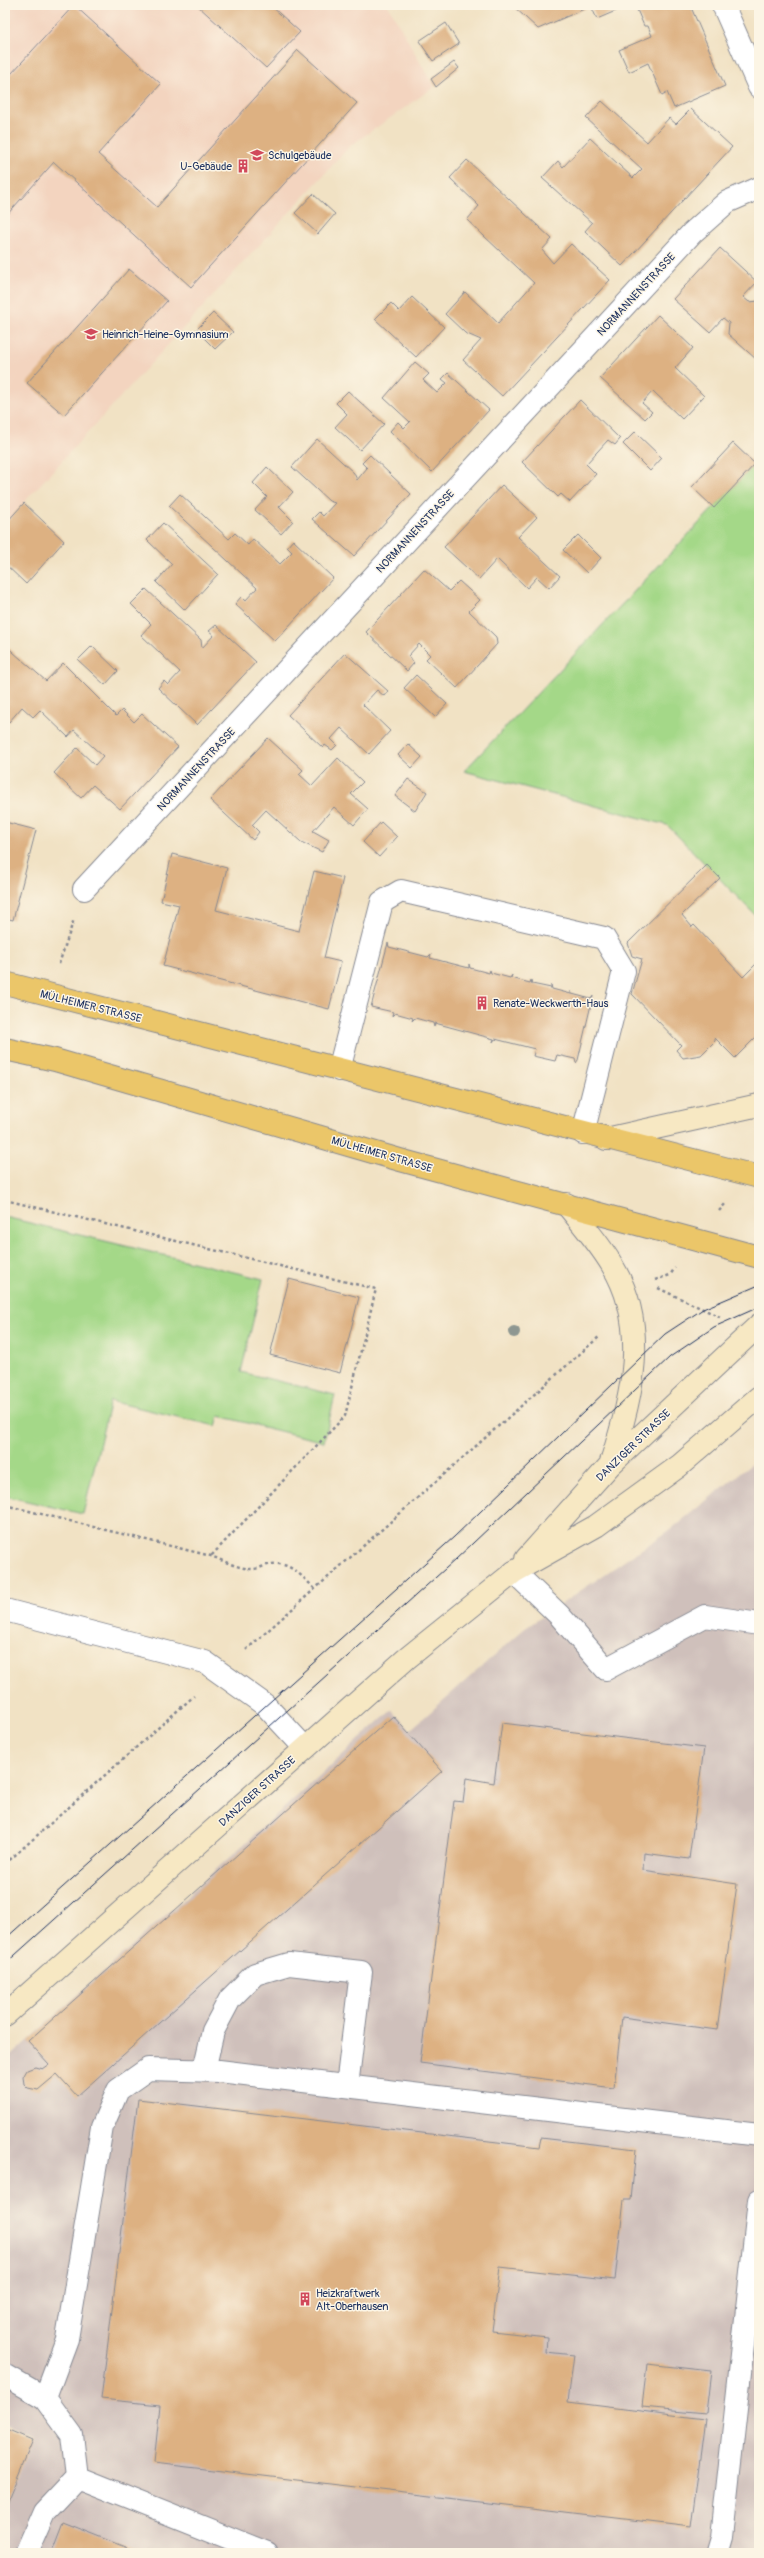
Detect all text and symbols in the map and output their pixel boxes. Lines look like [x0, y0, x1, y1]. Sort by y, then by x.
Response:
school or university icon: Schulgebäude [249, 147, 265, 163]
place label: Schulgebäude [268, 149, 332, 162]
building icon: U-Gebäude [235, 158, 251, 174]
place label: U-Gebäude [180, 160, 233, 173]
street label: NORMANNENSTRASSE [595, 250, 678, 339]
school or university icon: Heinrich-Heine-Gymnasium [83, 326, 99, 342]
place label: Heinrich-Heine-Gymnasium [102, 328, 229, 341]
street label: NORMANNENSTRASSE [374, 487, 457, 576]
street label: NORMANNENSTRASSE [155, 725, 238, 814]
street label: MÜLHEIMER STRASSE [39, 988, 143, 1025]
building icon: Renate-Weckwerth-Haus [474, 995, 490, 1011]
place label: Renate-Weckwerth-Haus [493, 997, 609, 1010]
street label: MÜLHEIMER STRASSE [330, 1134, 434, 1175]
street label: DANZIGER STRASSE [593, 1406, 673, 1484]
street label: DANZIGER STRASSE [216, 1753, 298, 1829]
place label: Heizkraftwerk Alt-Oberhausen [316, 2287, 389, 2313]
building icon: Heizkraftwerk Alt-Oberhausen [297, 2291, 313, 2307]

